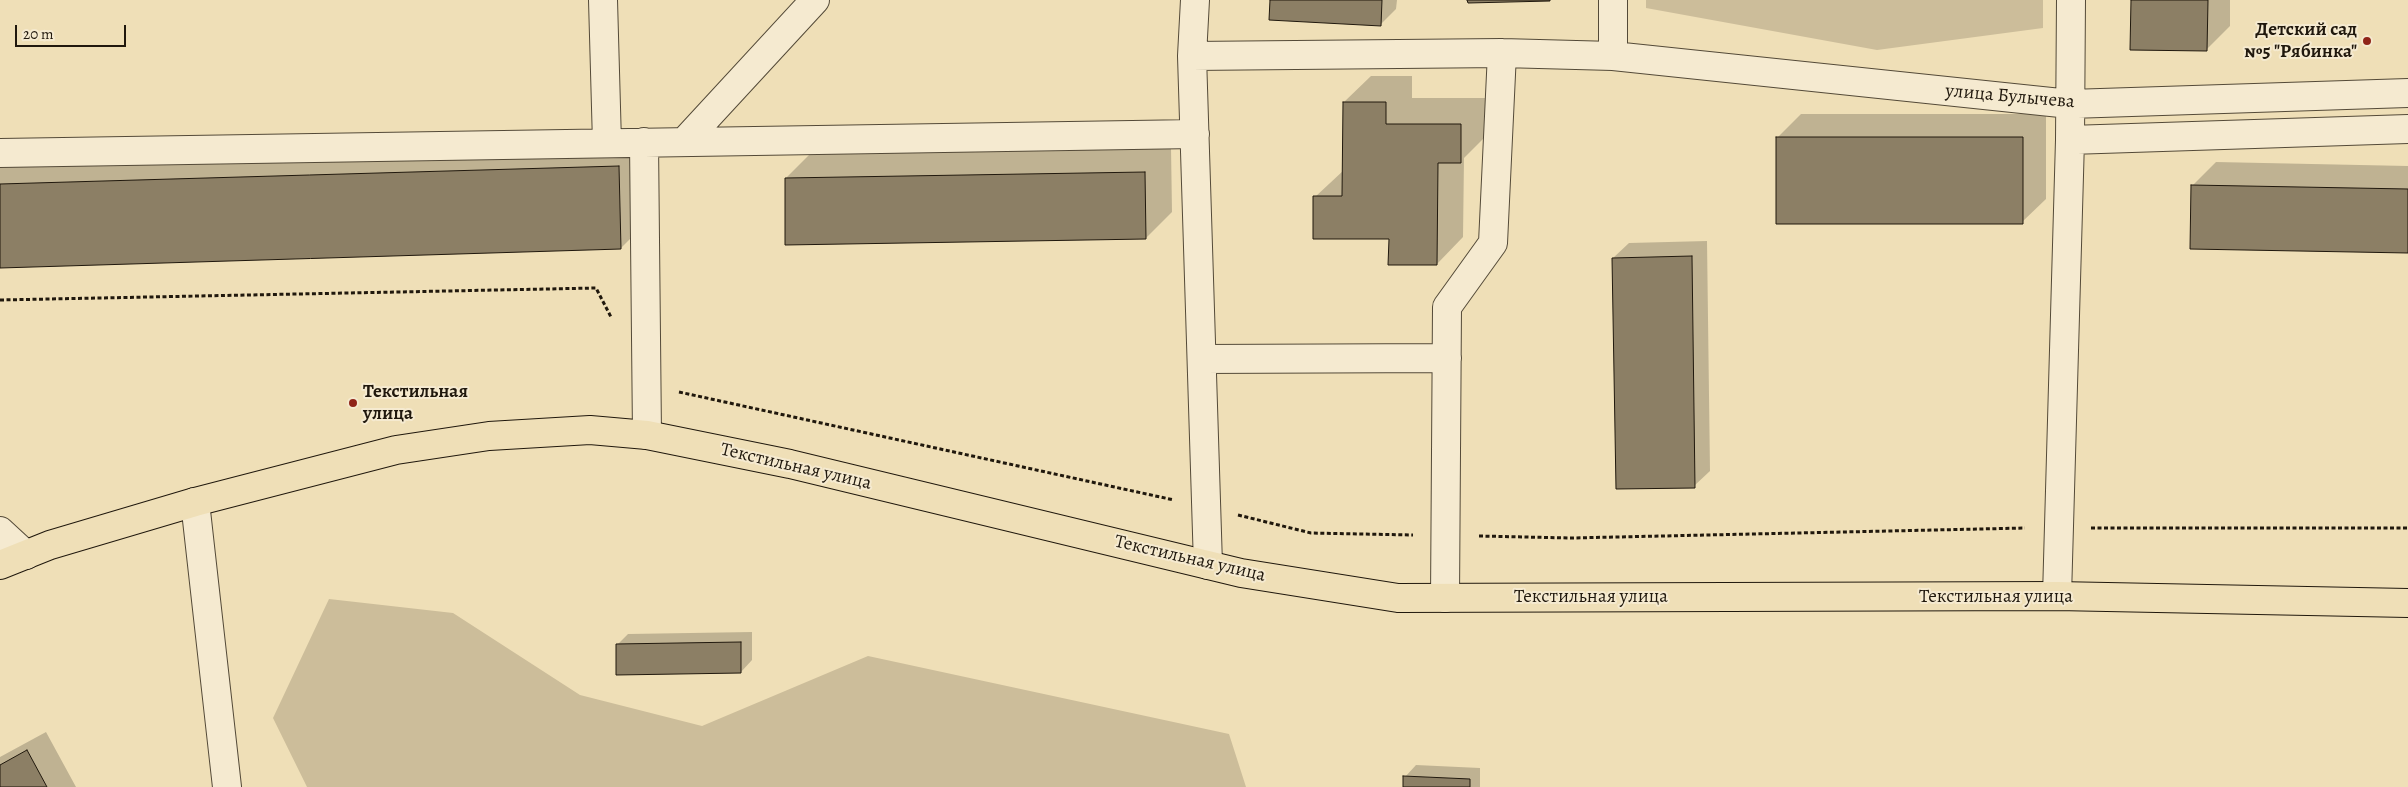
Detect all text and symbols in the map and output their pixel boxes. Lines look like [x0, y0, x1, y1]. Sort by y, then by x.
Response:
scale bar [18, 15, 129, 47]
place label: Детский сад №5 "Рябинка" [2244, 19, 2357, 63]
text: 20 m [23, 24, 54, 44]
marker: Детский сад №5 "Рябинка" [2361, 35, 2373, 47]
street label: улица Булычева [1944, 80, 2076, 114]
place label: Текстильная улица [363, 381, 468, 425]
marker: Текстильная улица [347, 397, 359, 409]
street label: Текстильная улица [718, 439, 874, 495]
street label: Текстильная улица [1112, 531, 1268, 587]
street label: Текстильная улица [1514, 586, 1668, 608]
street label: Текстильная улица [1919, 586, 2073, 608]

